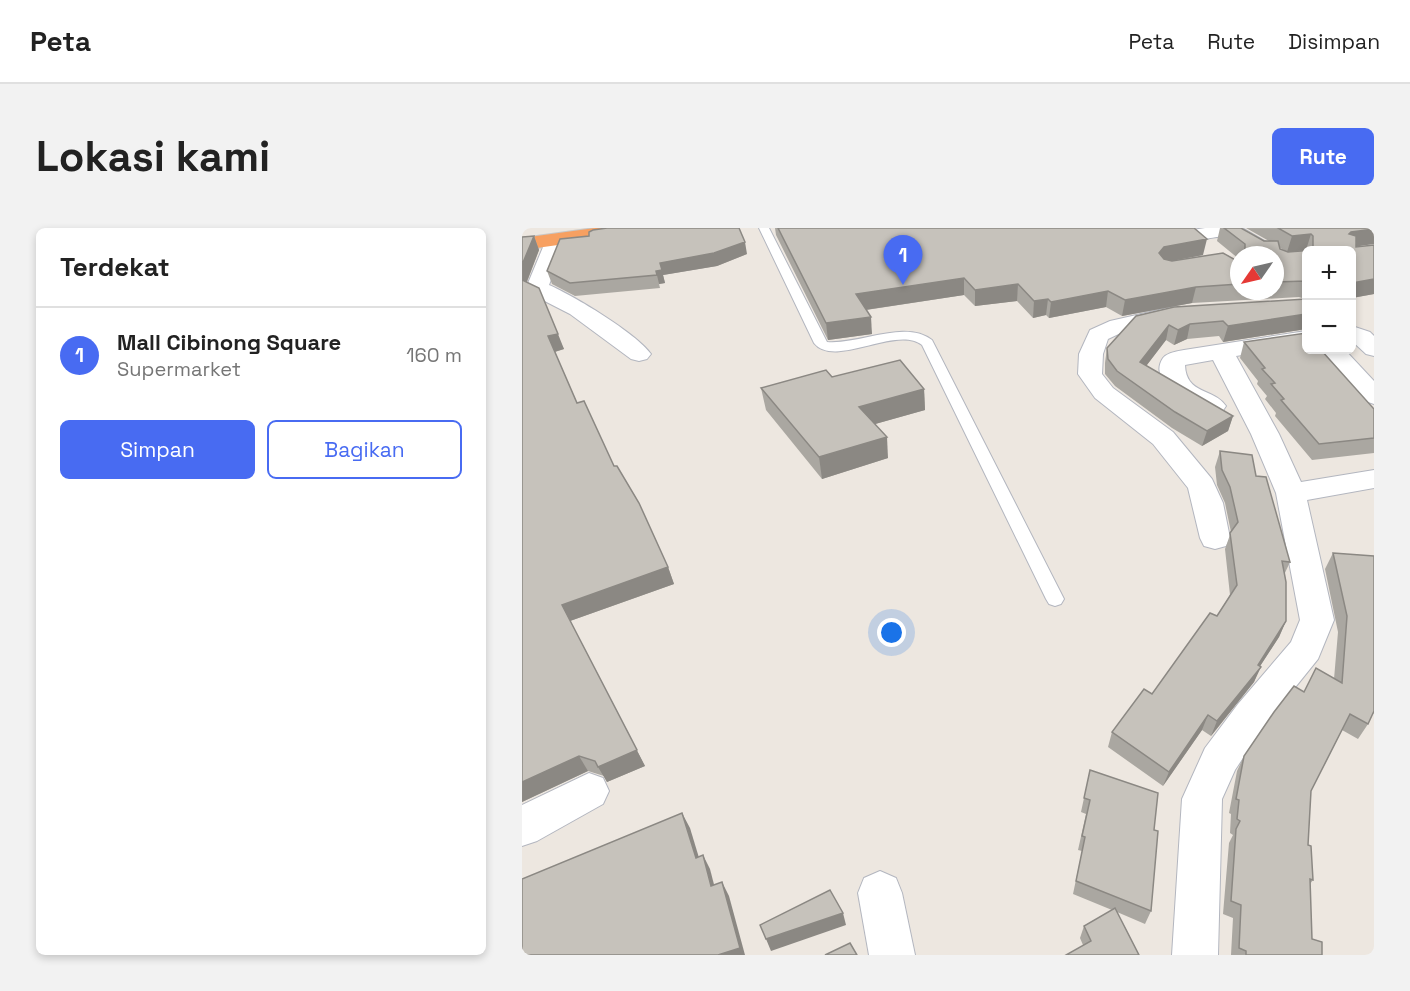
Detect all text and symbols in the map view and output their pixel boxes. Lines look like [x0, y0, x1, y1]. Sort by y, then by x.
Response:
text: Peta [30, 23, 91, 59]
text: Peta [1128, 28, 1174, 55]
text: Rute [1207, 28, 1255, 55]
text: Disimpan [1288, 28, 1380, 55]
button: Rute [1272, 128, 1374, 185]
text: Lokasi kami [36, 130, 270, 183]
pin: 1 [884, 236, 922, 285]
north arrow [1230, 246, 1284, 300]
map controls [1302, 246, 1356, 354]
button: + [1302, 246, 1356, 300]
text: Terdekat [60, 250, 170, 284]
button: − [1302, 300, 1356, 354]
text: Mall Cibinong Square [117, 328, 341, 356]
text: 1 [75, 342, 84, 368]
text: 160 m [406, 342, 462, 368]
text: Supermarket [117, 356, 241, 382]
button: Simpan [60, 420, 255, 479]
button: Bagikan [267, 420, 462, 479]
your location [877, 618, 906, 647]

